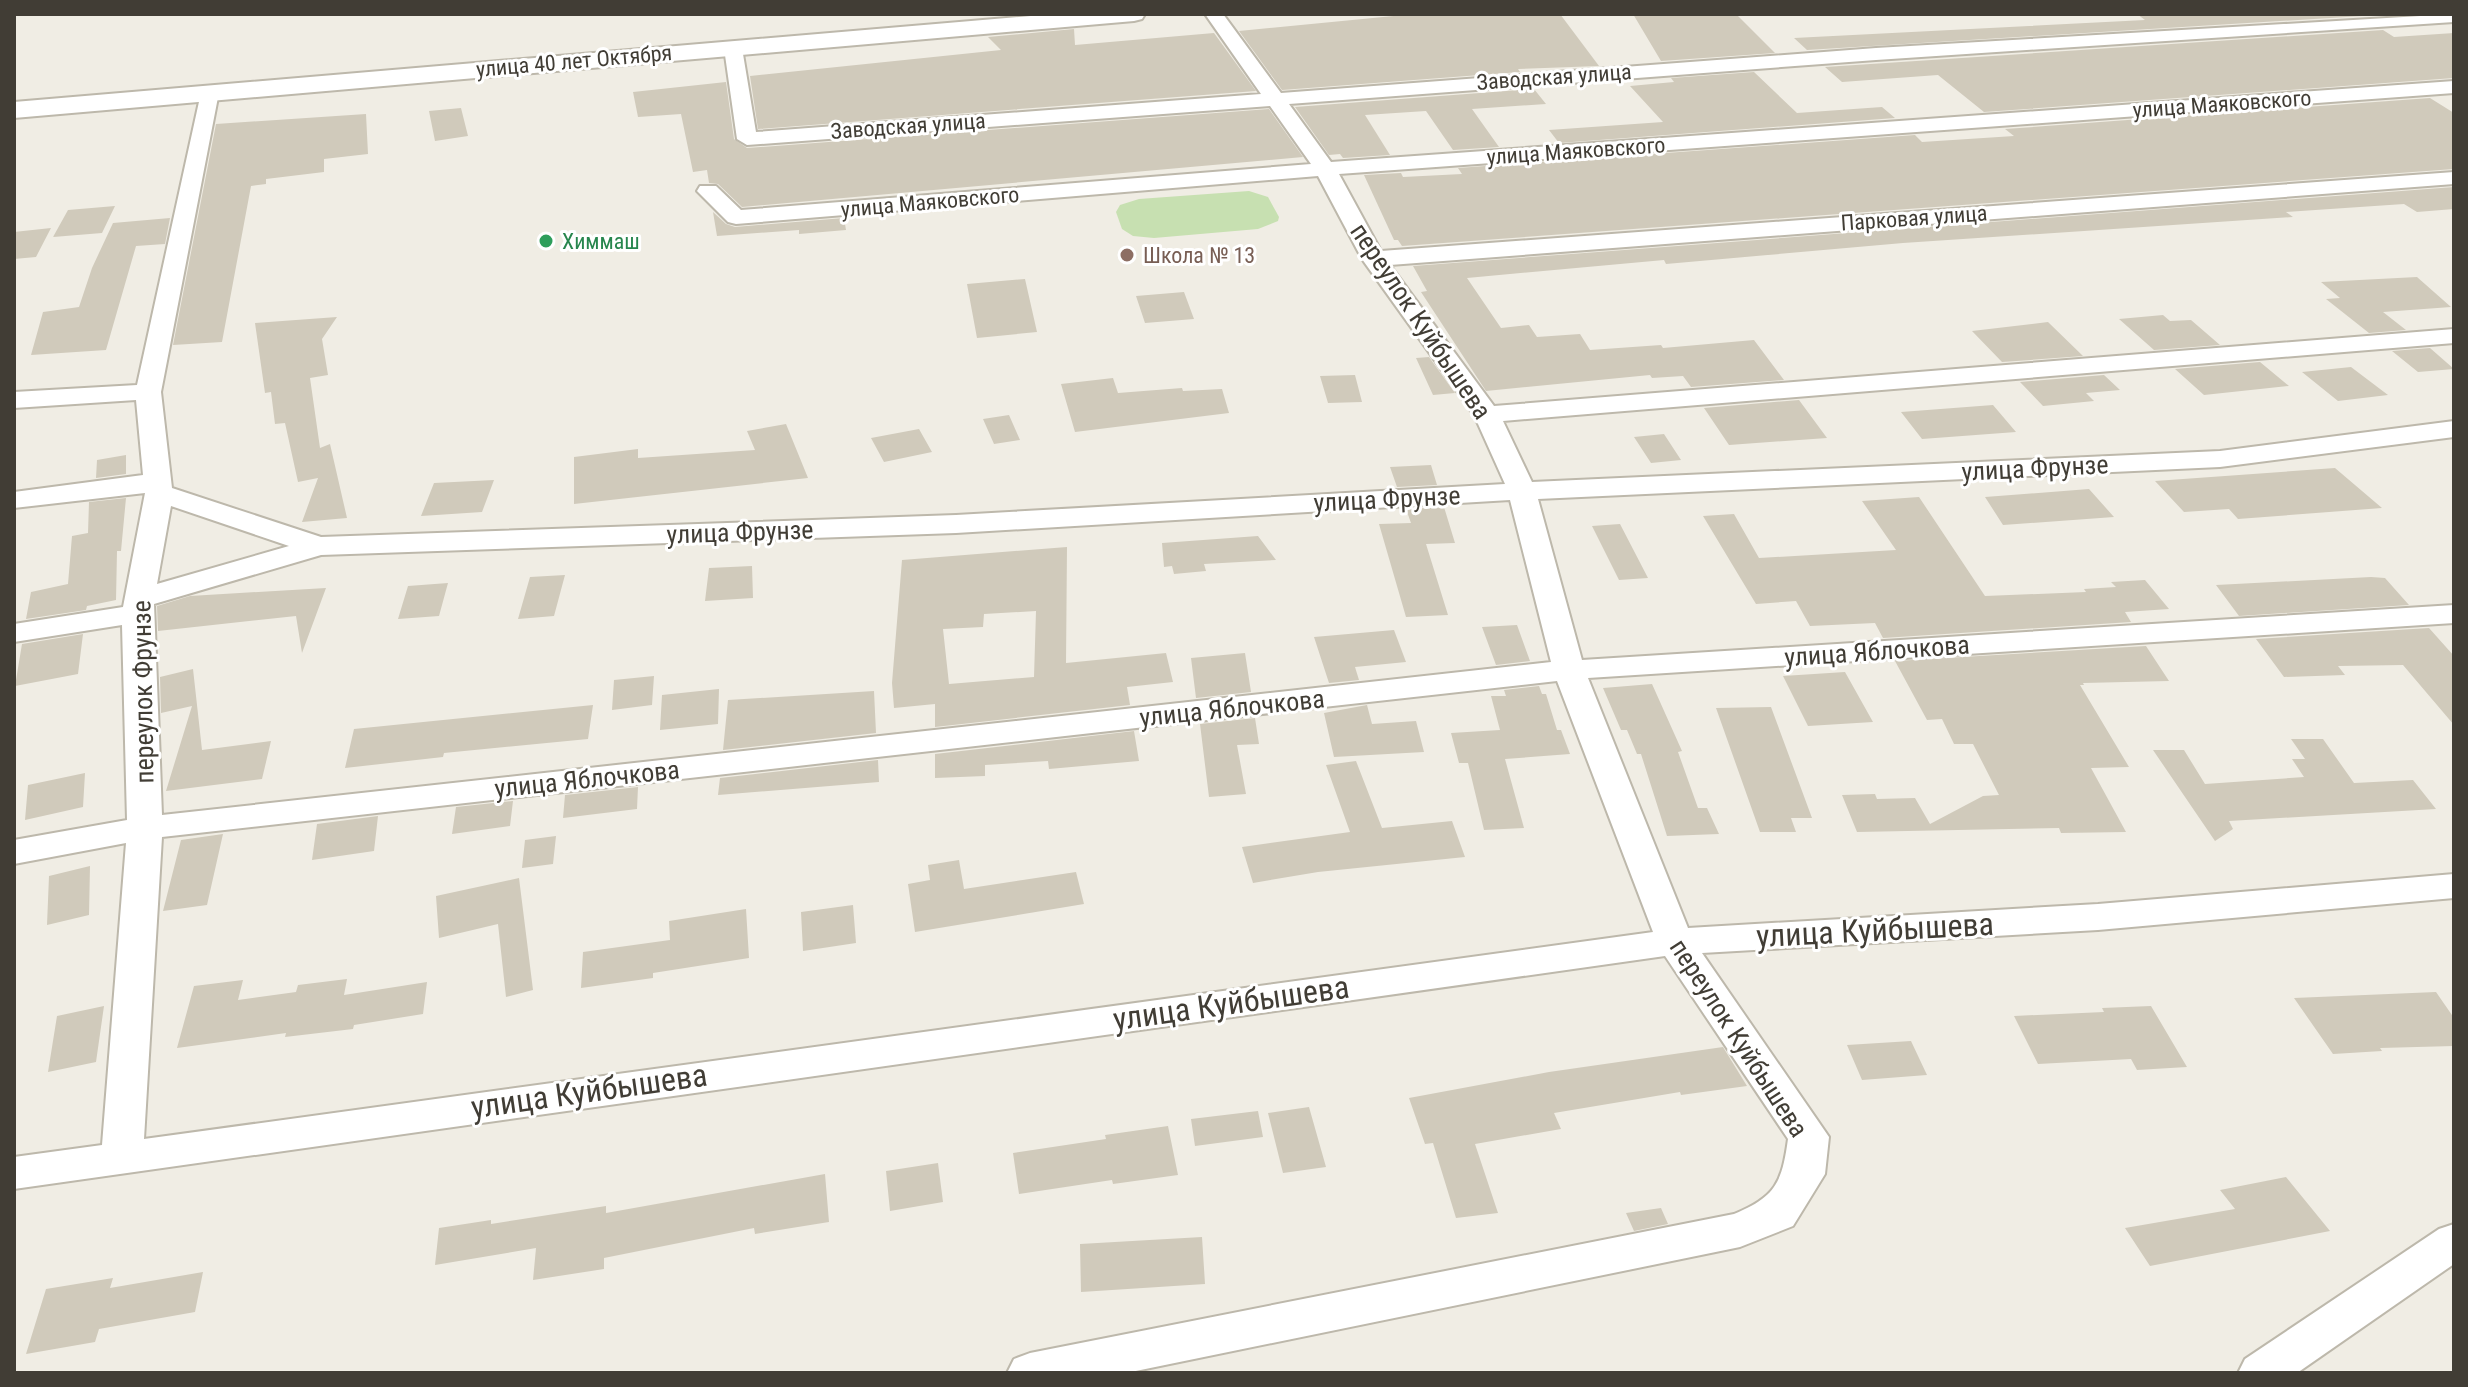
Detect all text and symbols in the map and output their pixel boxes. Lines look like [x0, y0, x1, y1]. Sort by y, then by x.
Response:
street label: улица 40 лет Октября [475, 40, 673, 82]
street label: Заводская улица [1476, 59, 1632, 95]
street label: улица Маяковского [2132, 85, 2312, 123]
street label: Заводская улица [830, 108, 986, 144]
street label: улица Маяковского [1486, 132, 1666, 170]
street label: улица Маяковского [840, 182, 1020, 222]
street label: Парковая улица [1840, 200, 1988, 236]
street label: переулок Куйбышева [1344, 217, 1498, 425]
place label: Химмаш [562, 229, 640, 254]
marker: Химмаш [537, 232, 555, 250]
place label: Школа № 13 [1143, 243, 1255, 268]
marker: Школа № 13 [1118, 246, 1136, 264]
street label: улица Фрунзе [1961, 449, 2109, 487]
street label: улица Фрунзе [1313, 480, 1461, 518]
street label: улица Фрунзе [666, 514, 814, 550]
street label: переулок Фрунзе [126, 600, 160, 784]
street label: улица Яблочкова [1783, 630, 1971, 672]
street label: улица Яблочкова [1138, 683, 1326, 733]
street label: улица Яблочкова [493, 754, 681, 804]
street label: улица Куйбышева [1755, 905, 1995, 955]
street label: переулок Куйбышева [1664, 933, 1814, 1143]
street label: улица Куйбышева [1111, 968, 1351, 1038]
street label: улица Куйбышева [469, 1056, 709, 1126]

